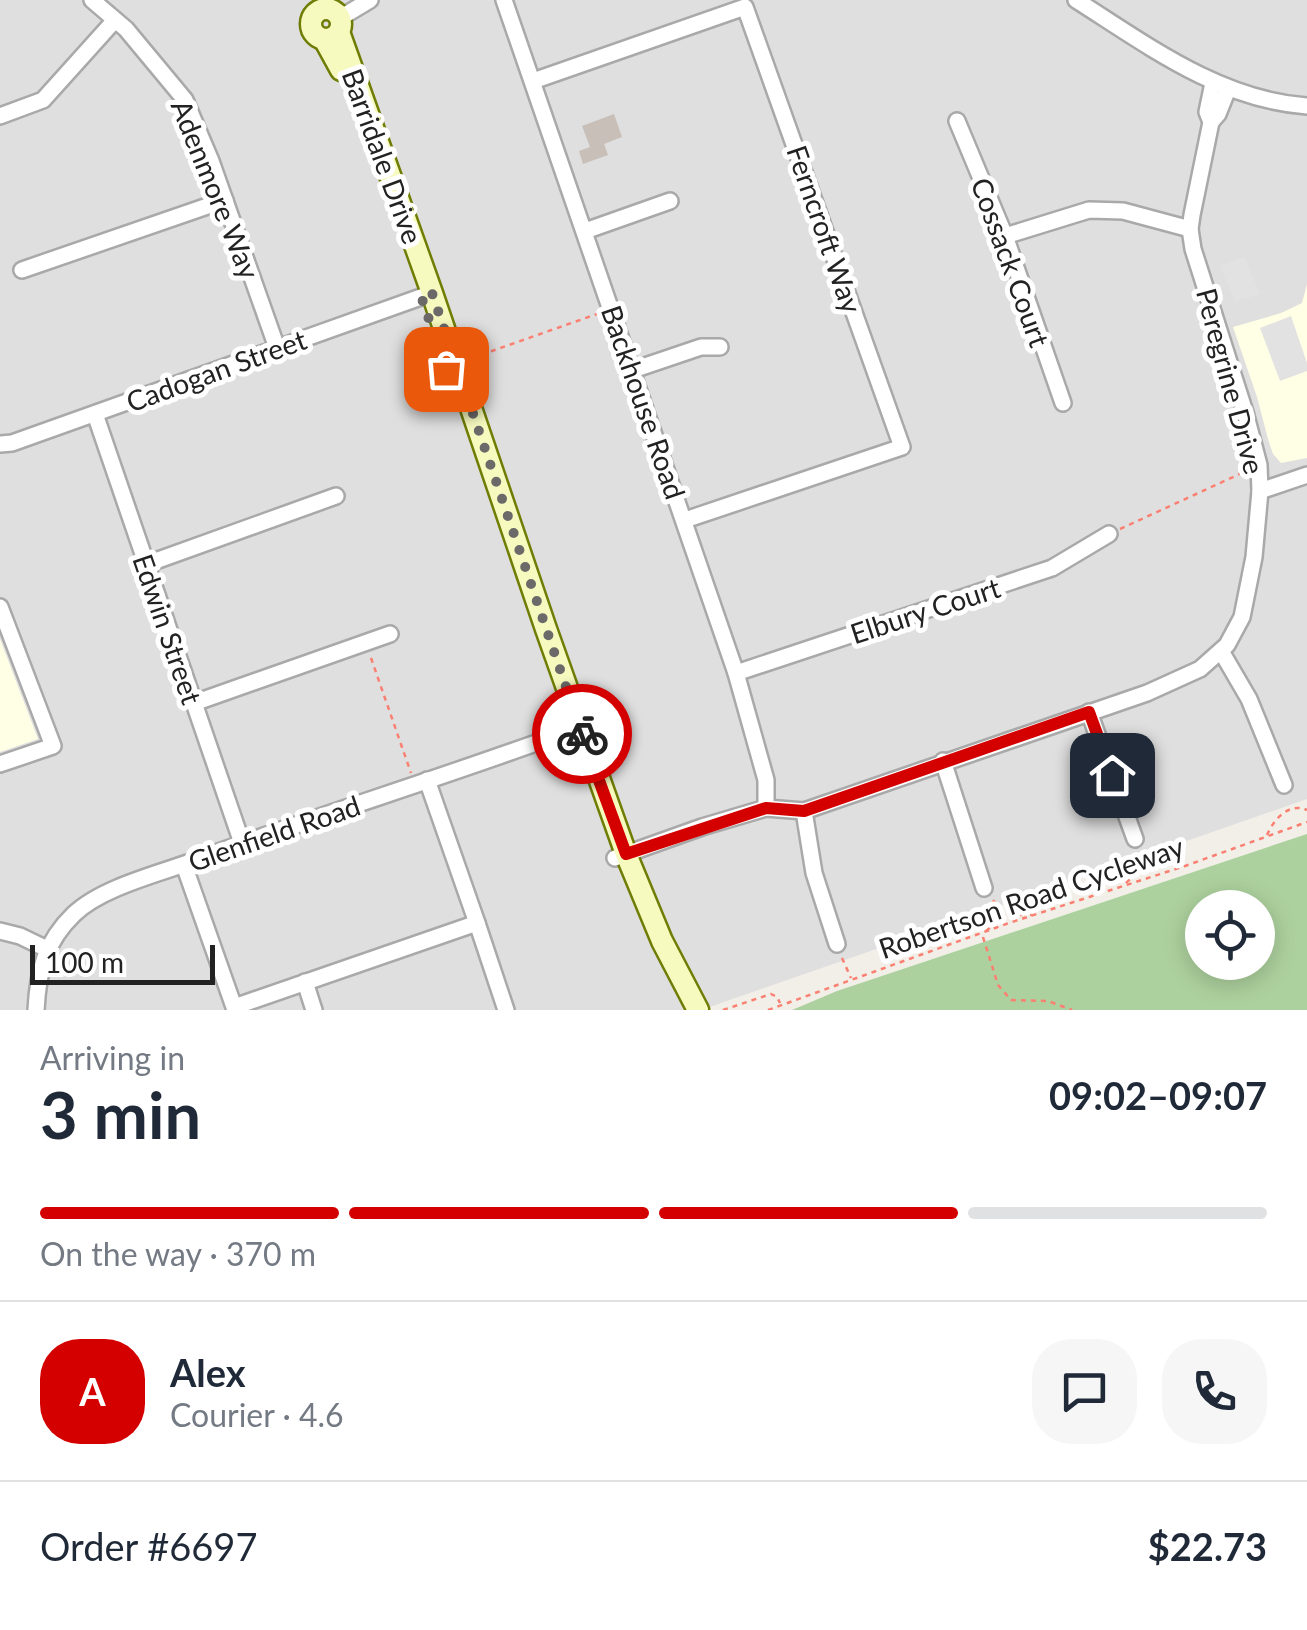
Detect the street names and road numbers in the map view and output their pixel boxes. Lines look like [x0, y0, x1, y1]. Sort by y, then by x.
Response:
street label: Barridale Drive [336, 64, 430, 248]
street label: Adenmore Way [165, 94, 268, 284]
street label: Ferncroft Way [780, 141, 870, 318]
street label: Cossack Court [965, 173, 1057, 351]
street label: Peregrine Drive [1190, 284, 1272, 478]
street label: Backhouse Road [595, 301, 693, 503]
street label: Cadogan Street [121, 322, 311, 418]
street label: Edwin Street [126, 549, 210, 709]
street label: Elbury Court [846, 570, 1004, 650]
street label: Glenfield Road [184, 788, 364, 878]
street label: Robertson Road Cycleway [874, 829, 1188, 965]

